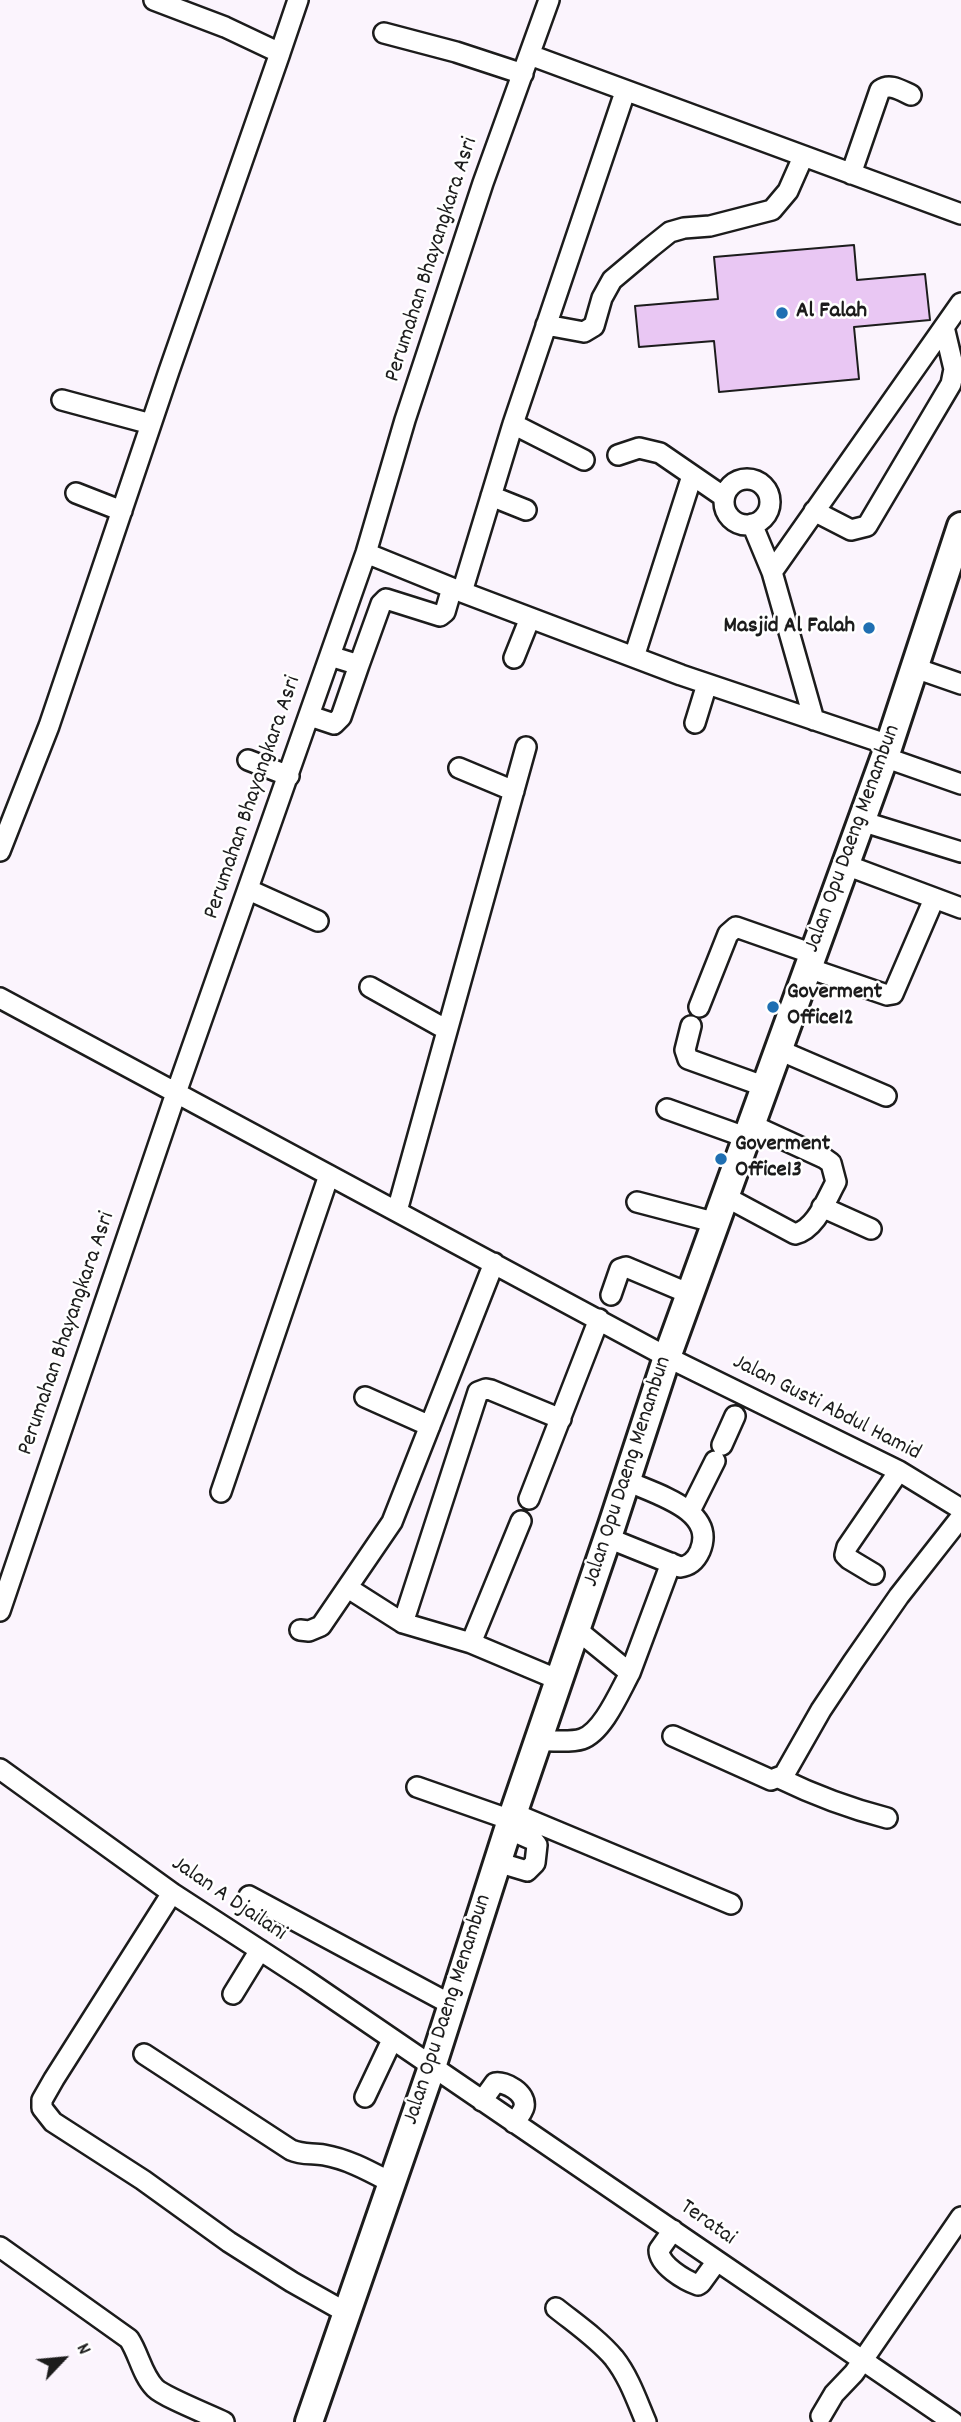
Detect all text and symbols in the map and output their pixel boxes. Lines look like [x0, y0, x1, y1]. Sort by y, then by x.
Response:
street label: Perumahan Bhayangkara Asri [380, 134, 486, 386]
place label: Al Falah [796, 299, 867, 327]
marker: Al Falah [774, 305, 790, 321]
place label: Masjid Al Falah [724, 614, 855, 642]
marker: Masjid Al Falah [861, 620, 877, 636]
street label: Perumahan Bhayangkara Asri [199, 673, 309, 923]
street label: Jalan Opu Daeng Menambun [800, 721, 908, 957]
place label: Goverment Office12 [787, 980, 882, 1034]
marker: Goverment Office12 [765, 999, 781, 1015]
place label: Goverment Office13 [735, 1132, 830, 1186]
marker: Goverment Office13 [713, 1151, 729, 1167]
street label: Perumahan Bhayangkara Asri [13, 1209, 123, 1459]
street label: Jalan Gusti Abdul Hamid [727, 1350, 925, 1468]
street label: Jalan Opu Daeng Menambun [579, 1353, 679, 1591]
street label: Jalan A Djailani [165, 1851, 291, 1949]
street label: Jalan Opu Daeng Menambun [399, 1891, 499, 2129]
street label: Teratai [674, 2195, 740, 2253]
north arrow [28, 2324, 98, 2394]
text: N [68, 2339, 97, 2360]

